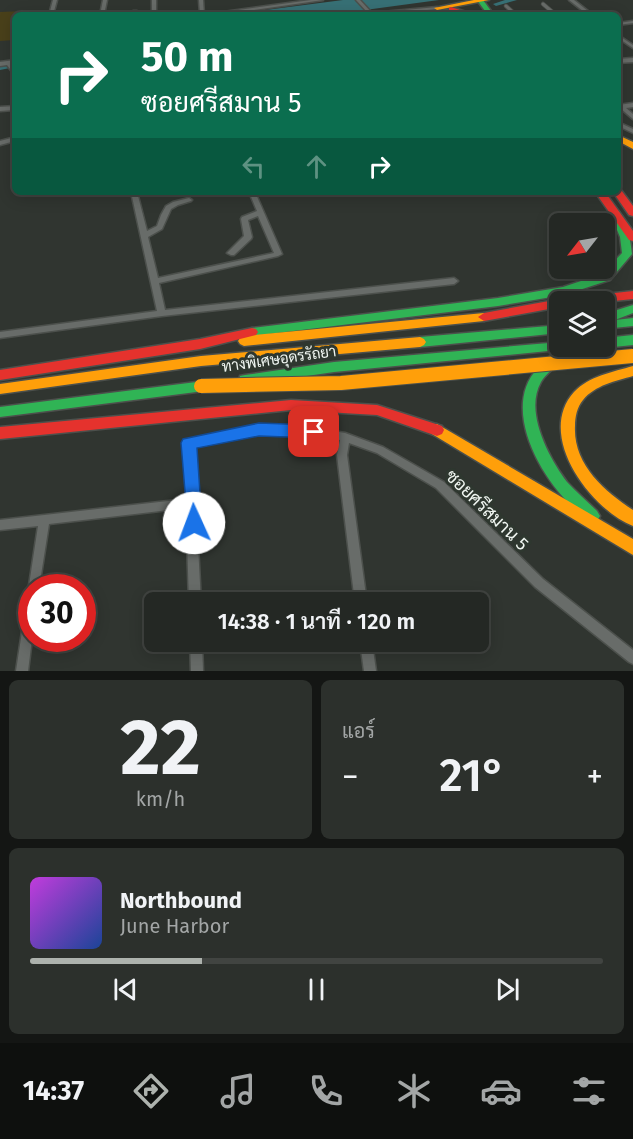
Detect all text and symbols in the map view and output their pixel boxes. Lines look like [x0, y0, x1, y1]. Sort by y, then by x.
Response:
text: 50 m [141, 32, 234, 82]
icon: right [42, 36, 120, 114]
text: ซอยศรีสมาน 5 [141, 87, 301, 119]
icon: left [237, 150, 270, 183]
icon: ahead [300, 150, 333, 183]
icon: right [363, 150, 396, 183]
north arrow [549, 213, 615, 279]
map controls [549, 213, 615, 357]
button: layers [549, 291, 615, 357]
street label: ทางพิเศษอุดรรัถยา [221, 342, 338, 378]
pin [288, 406, 339, 457]
icon: arrive [297, 415, 330, 448]
street label: ซอยศรีสมาน 5 [441, 463, 535, 555]
position arrow [162, 491, 226, 555]
speed limit sign: 30 [18, 574, 96, 652]
text: 14:38 · 1 นาที · 120 m [218, 608, 415, 635]
text: 22 [120, 701, 201, 795]
text: แอร์ [342, 719, 375, 743]
text: 21° [440, 749, 506, 803]
text: − [342, 757, 359, 797]
text: + [587, 757, 603, 797]
text: km/h [136, 787, 185, 811]
text: Northbound [120, 887, 242, 914]
text: June Harbor [120, 914, 229, 938]
icon: previous [109, 973, 142, 1006]
icon: pause [300, 973, 333, 1006]
icon: next [491, 973, 524, 1006]
icon: directions [130, 1070, 172, 1112]
icon: music [217, 1070, 259, 1112]
icon: phone [305, 1070, 347, 1112]
icon: climate [393, 1070, 435, 1112]
icon: car [480, 1070, 522, 1112]
icon: filters [568, 1070, 610, 1112]
text: 14:37 [23, 1075, 84, 1107]

